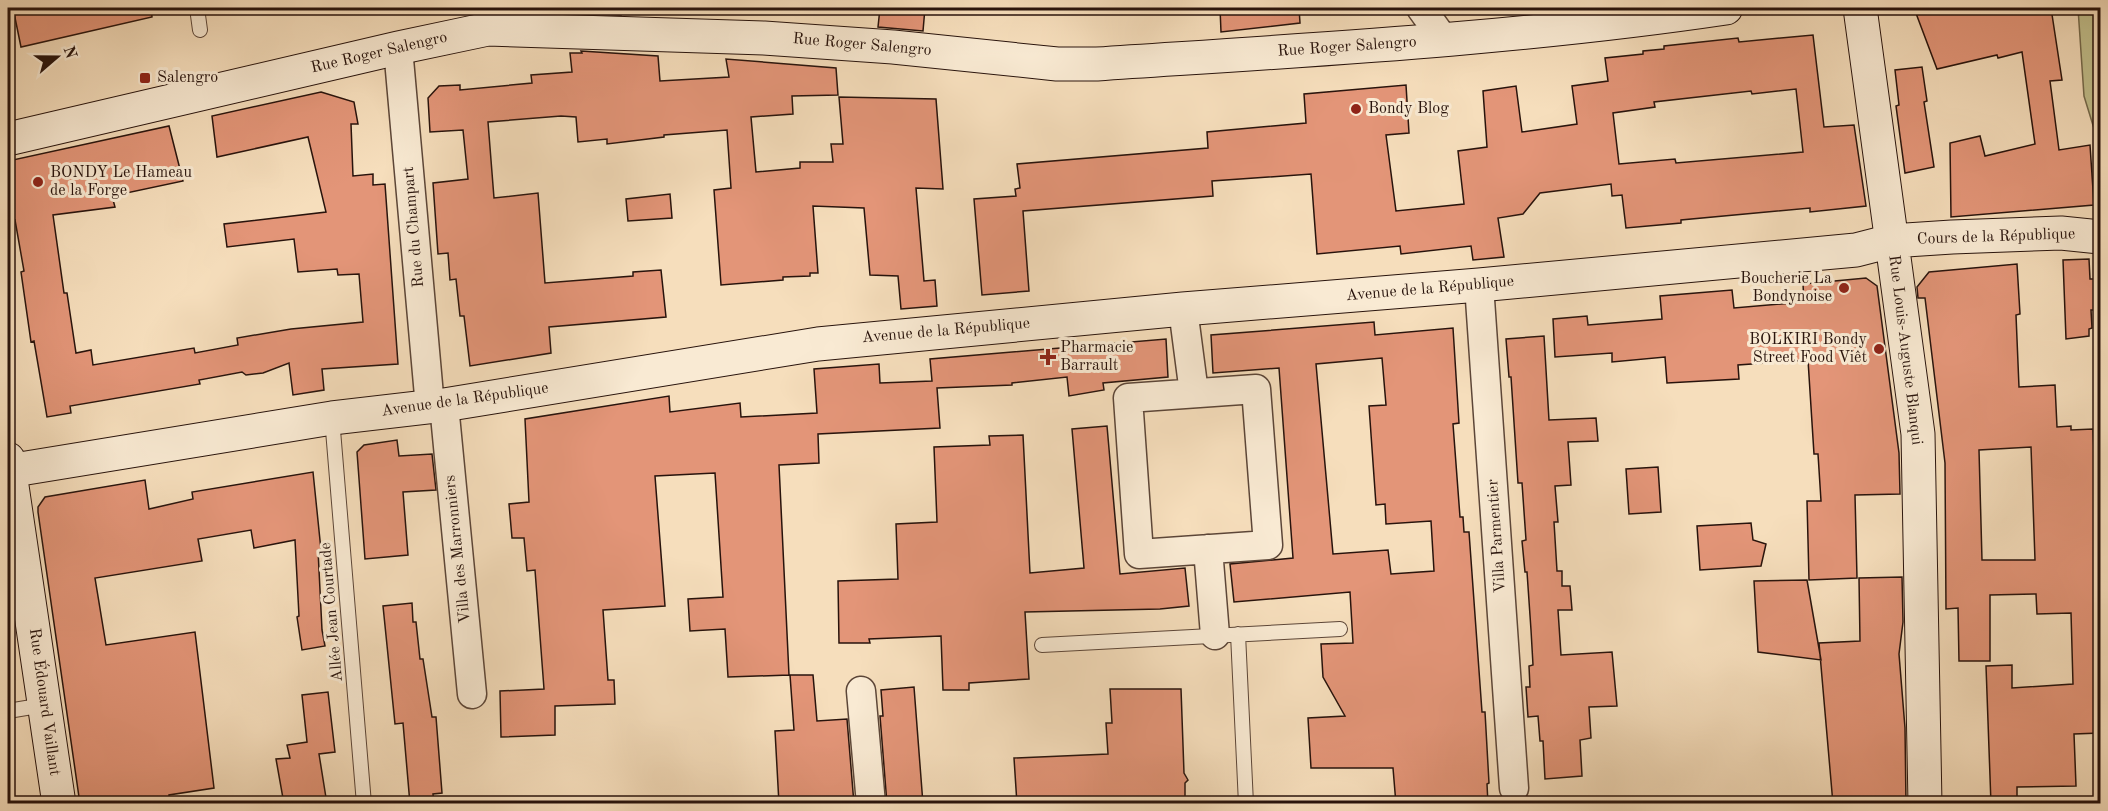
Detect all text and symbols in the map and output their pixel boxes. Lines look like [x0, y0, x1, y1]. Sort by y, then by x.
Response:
north arrow [27, 27, 87, 87]
street label: Rue Roger Salengro [309, 29, 449, 76]
street label: Rue Roger Salengro [792, 31, 932, 59]
street label: Rue Roger Salengro [1277, 34, 1417, 60]
text: N [60, 44, 79, 62]
place label: Salengro [157, 70, 218, 86]
marker: Salengro [138, 71, 152, 85]
place label: Bondy Blog [1368, 101, 1449, 117]
marker: Bondy Blog [1349, 102, 1363, 116]
place label: BONDY Le Hameau de la Forge [50, 165, 192, 199]
street label: Rue du Champart [401, 165, 427, 288]
marker: BONDY Le Hameau de la Forge [31, 175, 45, 189]
street label: Cours de la République [1917, 226, 2075, 248]
street label: Rue Louis-Auguste Blanqui [1885, 254, 1925, 446]
place label: Boucherie La Bondynoise [1740, 271, 1832, 305]
street label: Avenue de la République [1345, 274, 1515, 304]
marker: Boucherie La Bondynoise [1837, 281, 1851, 295]
street label: Avenue de la République [861, 316, 1031, 346]
place label: BOLKIRI Bondy Street Food Viêt [1749, 332, 1868, 366]
place label: Pharmacie Barrault [1060, 340, 1133, 374]
marker: BOLKIRI Bondy Street Food Viêt [1872, 342, 1886, 356]
marker: Pharmacie Barrault [1041, 350, 1055, 364]
street label: Avenue de la République [380, 380, 550, 420]
street label: Villa des Marronniers [442, 474, 474, 624]
street label: Villa Parmentier [1485, 478, 1509, 594]
street label: Allée Jean Courtade [318, 542, 346, 682]
street label: Rue Édouard Vaillant [26, 627, 66, 777]

